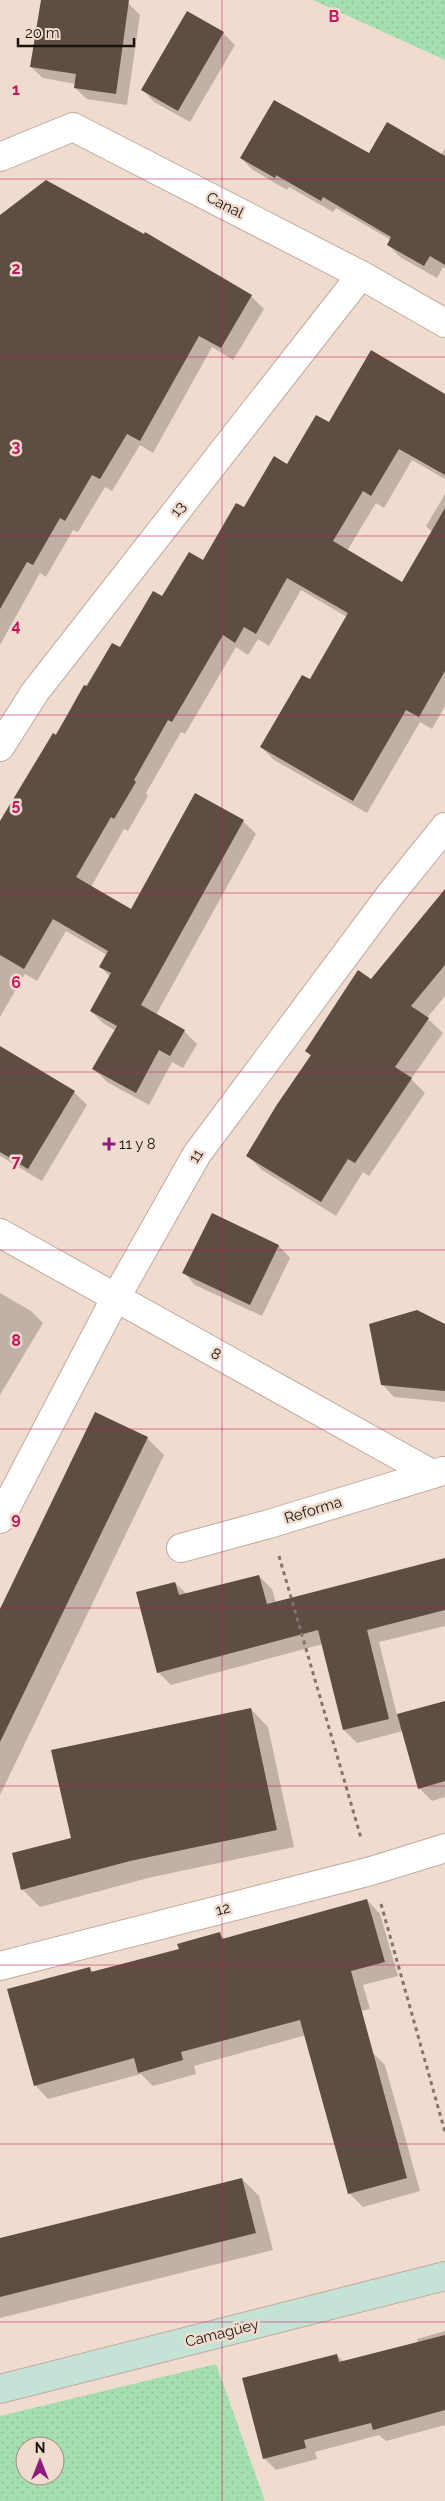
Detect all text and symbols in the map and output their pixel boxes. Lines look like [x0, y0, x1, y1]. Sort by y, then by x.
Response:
text: B [329, 7, 340, 26]
scale bar [18, 15, 134, 47]
text: 20 m [25, 24, 60, 42]
text: 1 [12, 80, 20, 99]
street label: Canal [203, 188, 247, 222]
text: 2 [11, 259, 21, 278]
text: 3 [12, 437, 21, 456]
street label: 13 [166, 498, 190, 520]
text: 4 [11, 616, 21, 635]
text: 5 [12, 795, 21, 814]
text: 6 [11, 973, 21, 992]
place label: 11 y 8 [119, 1135, 156, 1153]
marker: 11 y 8 [103, 1138, 115, 1150]
street label: 11 [185, 1145, 207, 1166]
text: 7 [12, 1152, 21, 1171]
text: 8 [11, 1331, 21, 1350]
street label: 8 [208, 1344, 224, 1364]
street label: Reforma [282, 1493, 344, 1527]
text: 9 [11, 1509, 21, 1528]
street label: 12 [214, 1899, 232, 1919]
street label: Camagüey [183, 2315, 261, 2351]
north arrow [15, 2436, 65, 2486]
text: N [35, 2440, 45, 2456]

